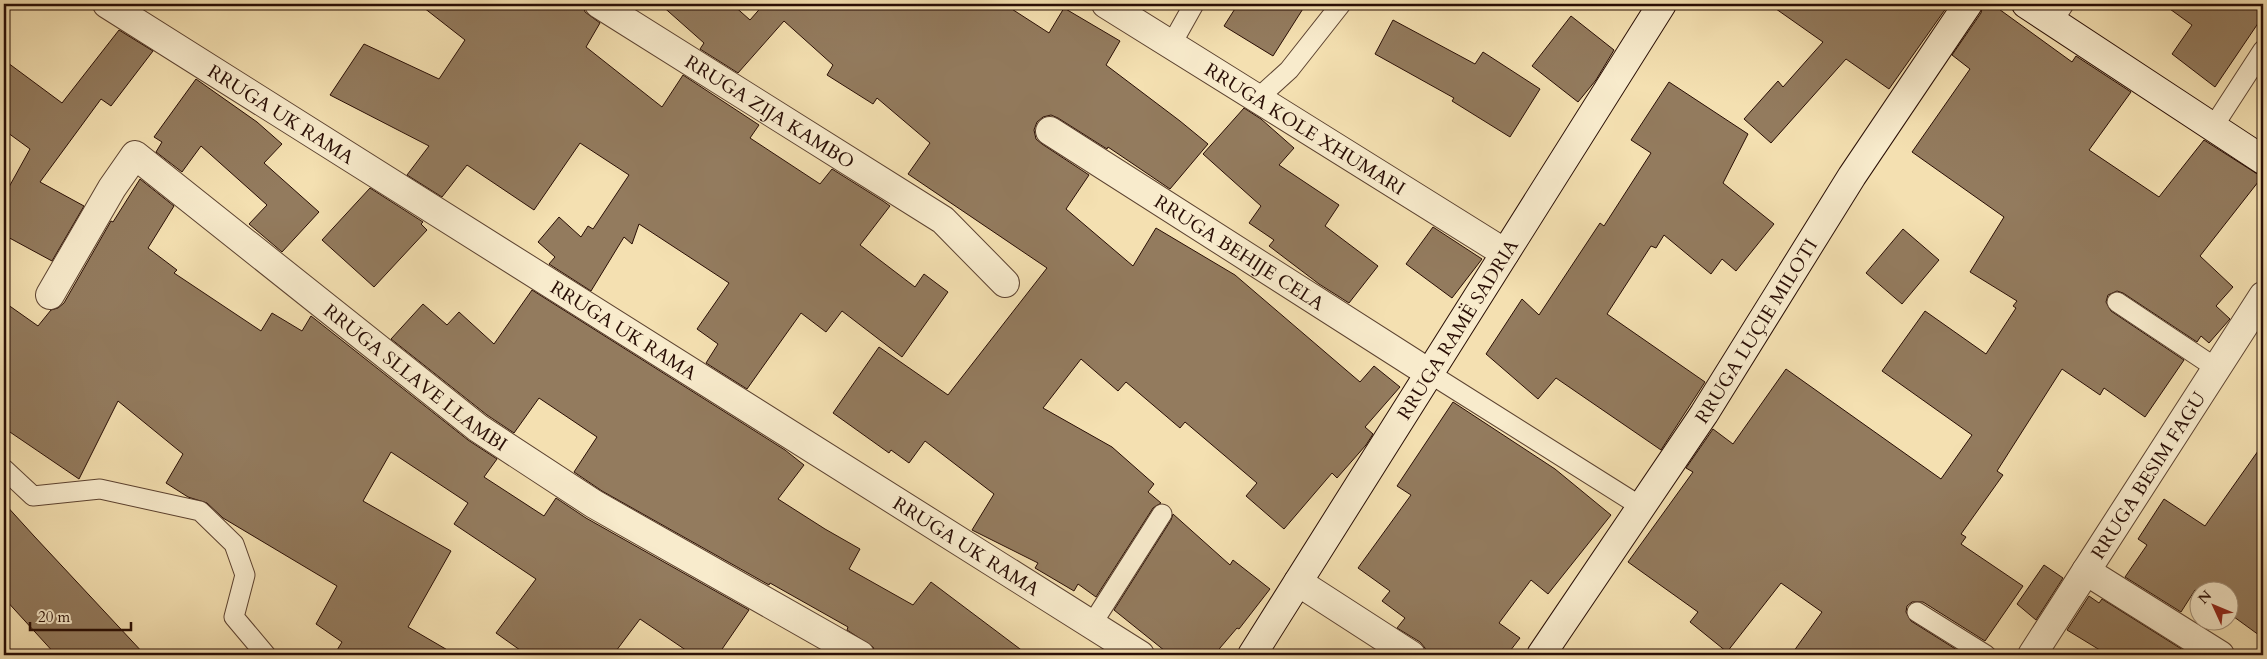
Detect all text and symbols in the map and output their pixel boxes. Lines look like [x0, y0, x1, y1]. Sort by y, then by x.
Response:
street label: RRUGA ZIJA KAMBO [680, 49, 859, 175]
street label: RRUGA KOLE XHUMARI [1200, 57, 1410, 202]
street label: RRUGA UK RAMA [203, 59, 359, 171]
street label: RRUGA BEHIJE CELA [1149, 189, 1330, 317]
street label: RRUGA RAMË SADRIA [1391, 234, 1525, 425]
street label: RRUGA LUÇIE MILOTI [1689, 234, 1824, 429]
street label: RRUGA UK RAMA [545, 275, 702, 387]
street label: RRUGA SLLAVE LLAMBI [318, 298, 512, 458]
street label: RRUGA BESIM FAGU [2085, 386, 2212, 564]
street label: RRUGA UK RAMA [888, 491, 1045, 603]
north arrow [2190, 582, 2240, 632]
text: N [2194, 586, 2216, 608]
scale bar [30, 599, 131, 631]
text: 20 m [38, 607, 70, 627]

